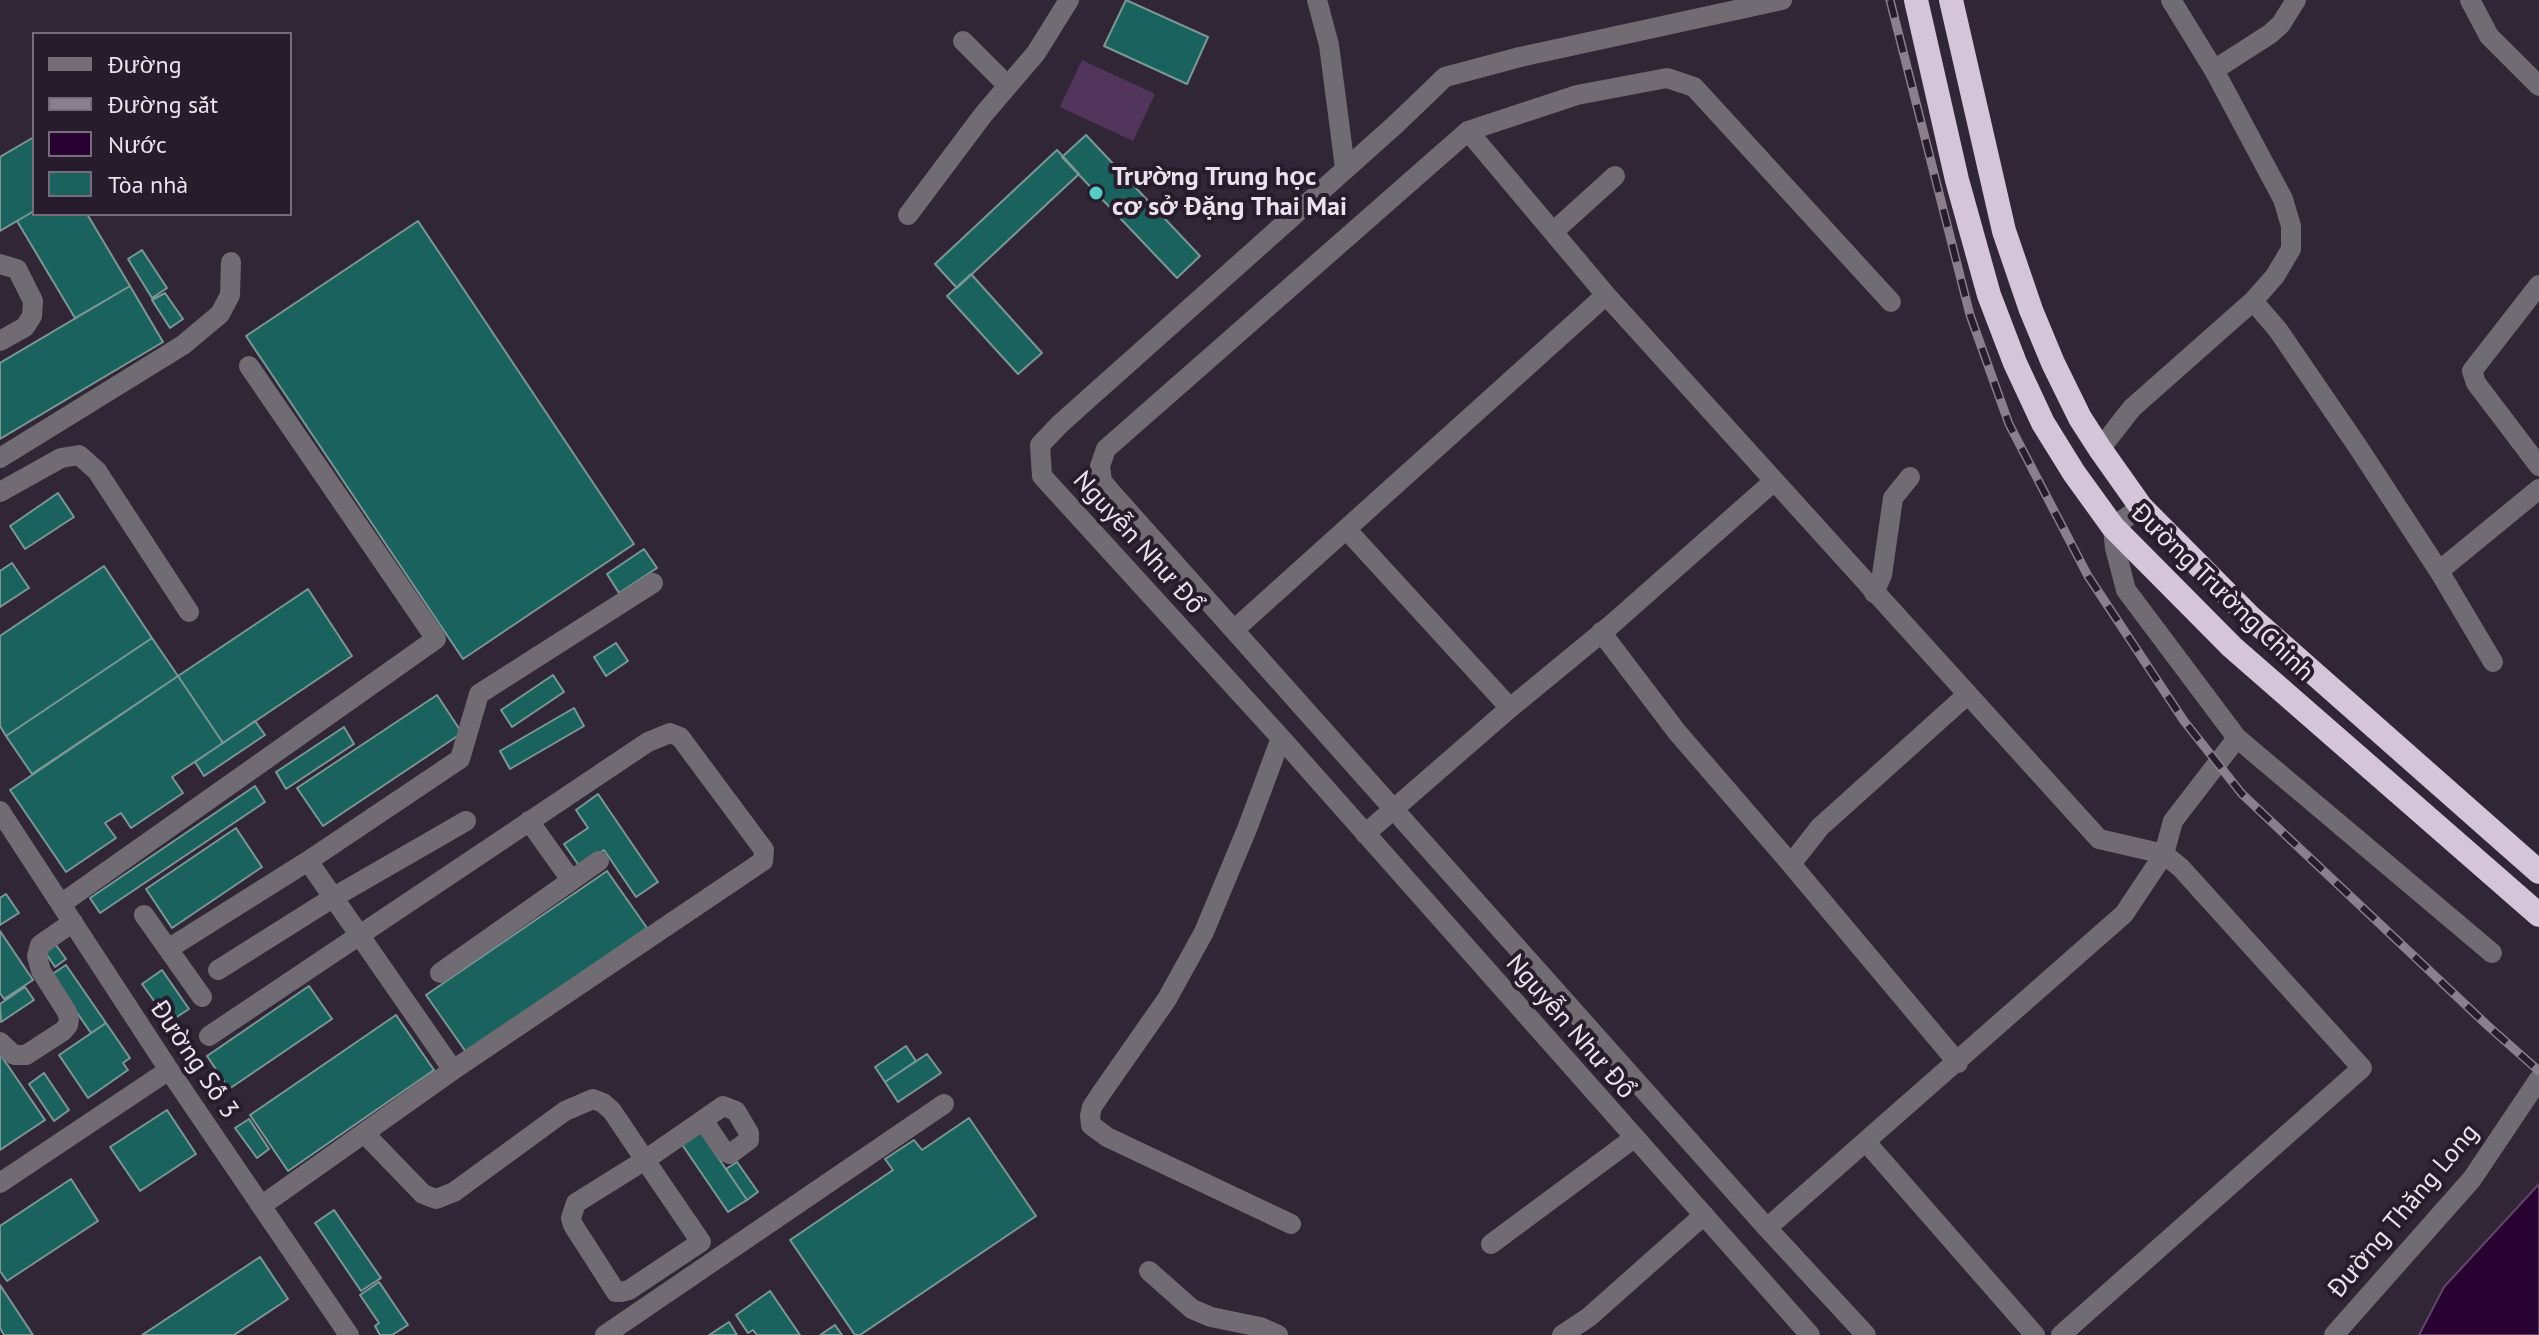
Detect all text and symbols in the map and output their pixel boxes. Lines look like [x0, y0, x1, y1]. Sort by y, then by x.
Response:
legend [32, 32, 292, 216]
text: Đường [108, 49, 182, 80]
text: Đường sắt [108, 89, 218, 120]
text: Nước [108, 129, 167, 160]
place label: Trường Trung học cơ sở Đặng Thai Mai [1112, 162, 1347, 224]
text: Tòa nhà [108, 169, 188, 200]
marker: Trường Trung học cơ sở Đặng Thai Mai [1087, 184, 1105, 202]
street label: Nguyễn Như Đổ [1066, 465, 1210, 621]
street label: Đường Trường Chinh [2124, 498, 2320, 688]
street label: Nguyễn Như Đổ [1499, 949, 1641, 1105]
street label: Đường Số 3 [143, 995, 245, 1125]
street label: Đường Thăng Long [2322, 1118, 2486, 1304]

